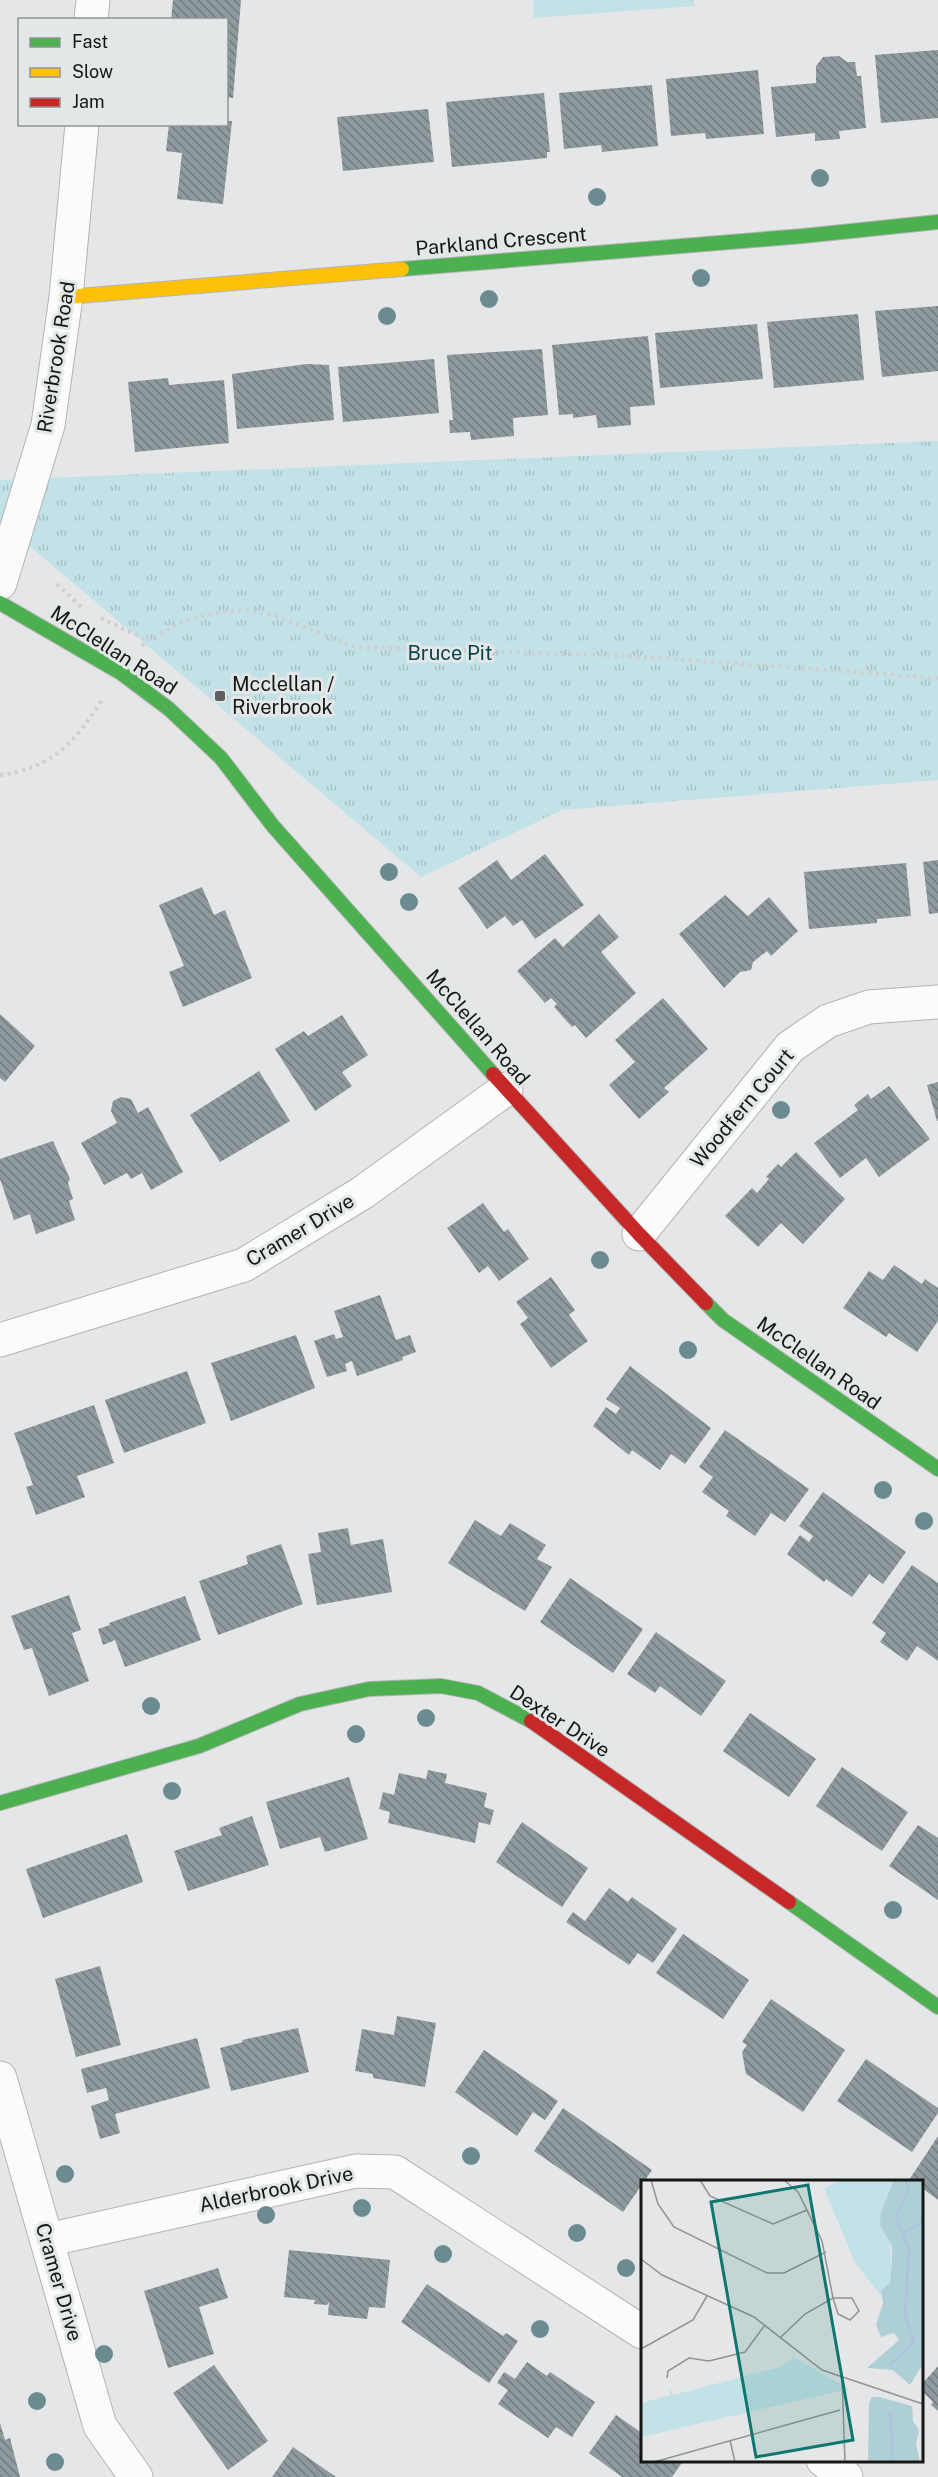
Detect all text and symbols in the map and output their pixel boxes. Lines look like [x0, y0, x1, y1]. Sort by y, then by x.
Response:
legend [18, 18, 228, 126]
text: Fast [72, 31, 108, 52]
text: Slow [72, 61, 113, 82]
text: Jam [72, 91, 105, 112]
street label: Parkland Crescent [414, 222, 588, 260]
street label: Riverbrook Road [32, 280, 80, 434]
street label: McClellan Road [46, 600, 182, 700]
park label: Bruce Pit [407, 641, 493, 665]
place label: Mcclellan / Riverbrook [232, 672, 334, 719]
marker: Mcclellan / Riverbrook [213, 689, 227, 703]
street label: McClellan Road [421, 964, 535, 1090]
street label: Woodfern Court [685, 1044, 799, 1172]
street label: Cramer Drive [242, 1188, 358, 1272]
street label: McClellan Road [752, 1311, 886, 1415]
street label: Dexter Drive [505, 1680, 615, 1762]
street label: Alderbrook Drive [197, 2161, 355, 2217]
inset map [641, 2180, 923, 2462]
street label: Cramer Drive [31, 2220, 87, 2344]

